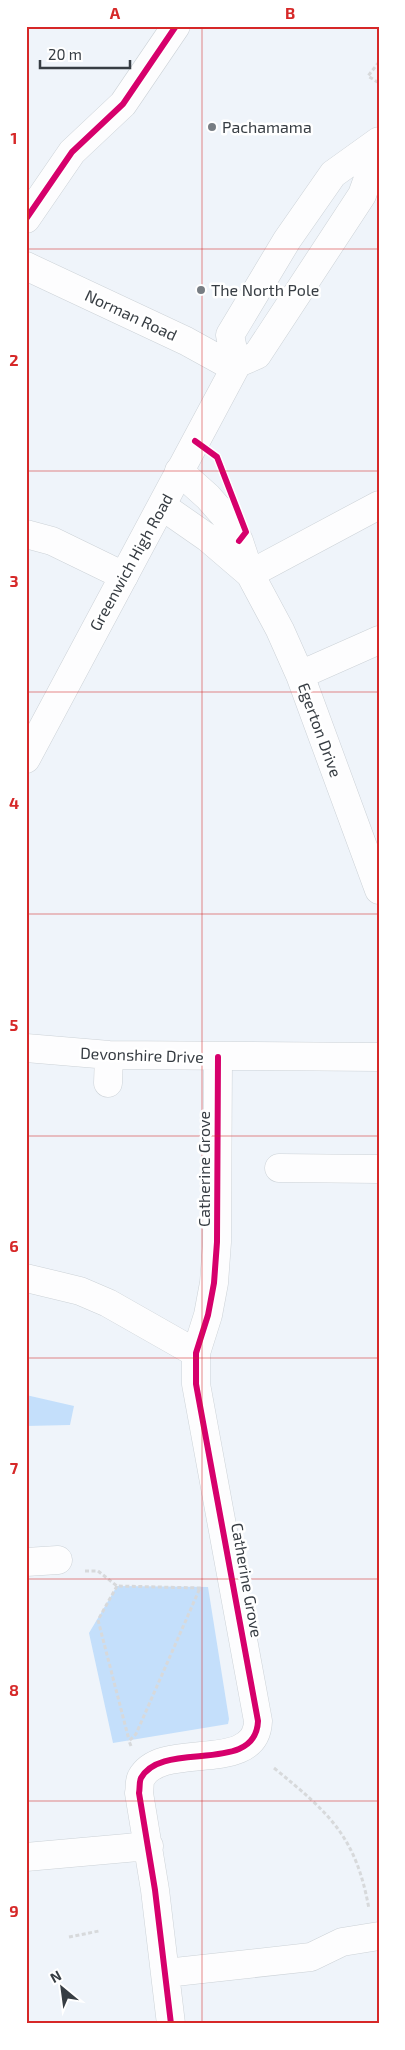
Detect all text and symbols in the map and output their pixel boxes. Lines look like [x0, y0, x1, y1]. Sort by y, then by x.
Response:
text: A [110, 3, 121, 22]
text: B [285, 3, 295, 22]
scale bar [40, 38, 130, 70]
text: 20 m [48, 45, 82, 63]
place label: Pachamama [222, 117, 312, 136]
marker: Pachamama [206, 121, 218, 133]
text: 1 [11, 128, 17, 147]
place label: The North Pole [211, 280, 319, 299]
marker: The North Pole [195, 284, 207, 296]
street label: Norman Road [82, 285, 180, 344]
text: 2 [9, 350, 19, 369]
street label: Greenwich High Road [85, 490, 176, 634]
text: 3 [9, 571, 19, 590]
street label: Egerton Drive [295, 680, 346, 780]
text: 4 [9, 793, 19, 812]
text: 5 [10, 1015, 19, 1034]
street label: Devonshire Drive [80, 1043, 204, 1066]
street label: Catherine Grove [194, 1111, 213, 1227]
text: 6 [9, 1236, 19, 1255]
text: 7 [10, 1458, 19, 1477]
street label: Catherine Grove [228, 1521, 267, 1639]
text: 8 [9, 1680, 19, 1699]
text: 9 [9, 1901, 19, 1920]
north arrow [38, 1962, 88, 2012]
text: N [47, 1966, 64, 1986]

